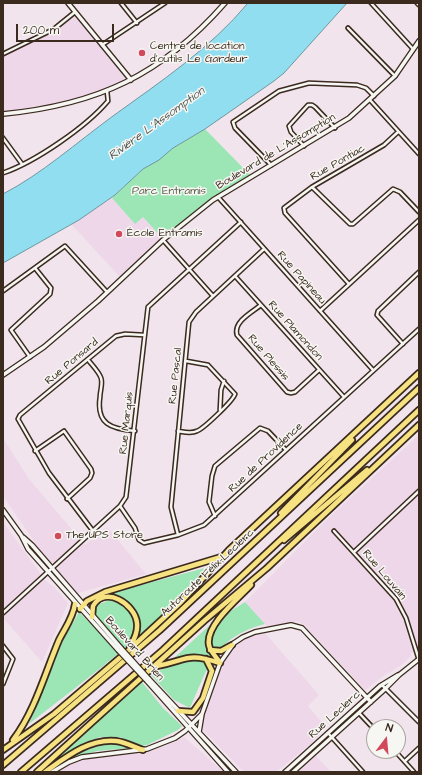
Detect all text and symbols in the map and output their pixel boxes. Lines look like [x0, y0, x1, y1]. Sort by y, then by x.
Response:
scale bar [18, 16, 116, 42]
text: 200 m [23, 22, 59, 39]
place label: Centre de location d'outils Le Gardeur [150, 40, 247, 66]
marker: Centre de location d'outils Le Gardeur [137, 48, 147, 58]
water label: Rivière L'Assomption [106, 84, 208, 164]
street label: Boulevard de L'Assomption [214, 111, 338, 193]
street label: Rue Pontiac [308, 142, 368, 184]
park label: Parc Entramis [132, 185, 206, 199]
place label: École Entramis [127, 227, 203, 241]
marker: École Entramis [114, 229, 124, 239]
street label: Rue Papineau [274, 249, 328, 307]
street label: Rue Plamondon [265, 298, 325, 364]
street label: Rue Plessis [244, 332, 292, 384]
street label: Rue Ponsard [43, 336, 101, 388]
street label: Rue Pascal [166, 347, 186, 405]
street label: Rue Marquis [117, 391, 137, 455]
street label: Rue de Providence [226, 420, 306, 496]
street label: Autoroute Félix-Leclerc [159, 526, 257, 620]
place label: The UPS Store [66, 529, 143, 543]
marker: The UPS Store [53, 531, 63, 541]
street label: Rue Louvain [359, 547, 409, 603]
street label: Boulevard Brien [102, 614, 166, 684]
street label: Rue Leclerc [306, 688, 364, 742]
north arrow [366, 719, 406, 759]
text: N [384, 720, 395, 736]

